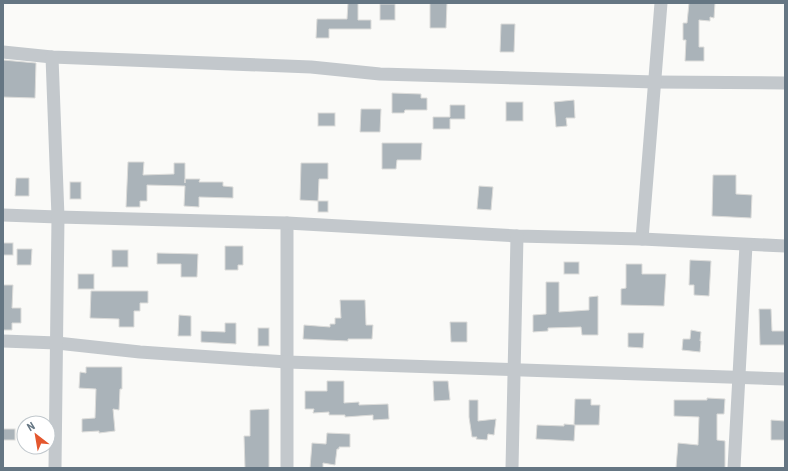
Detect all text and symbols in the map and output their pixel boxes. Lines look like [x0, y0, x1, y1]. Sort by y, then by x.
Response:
north arrow [16, 415, 56, 455]
text: N [25, 419, 38, 434]

